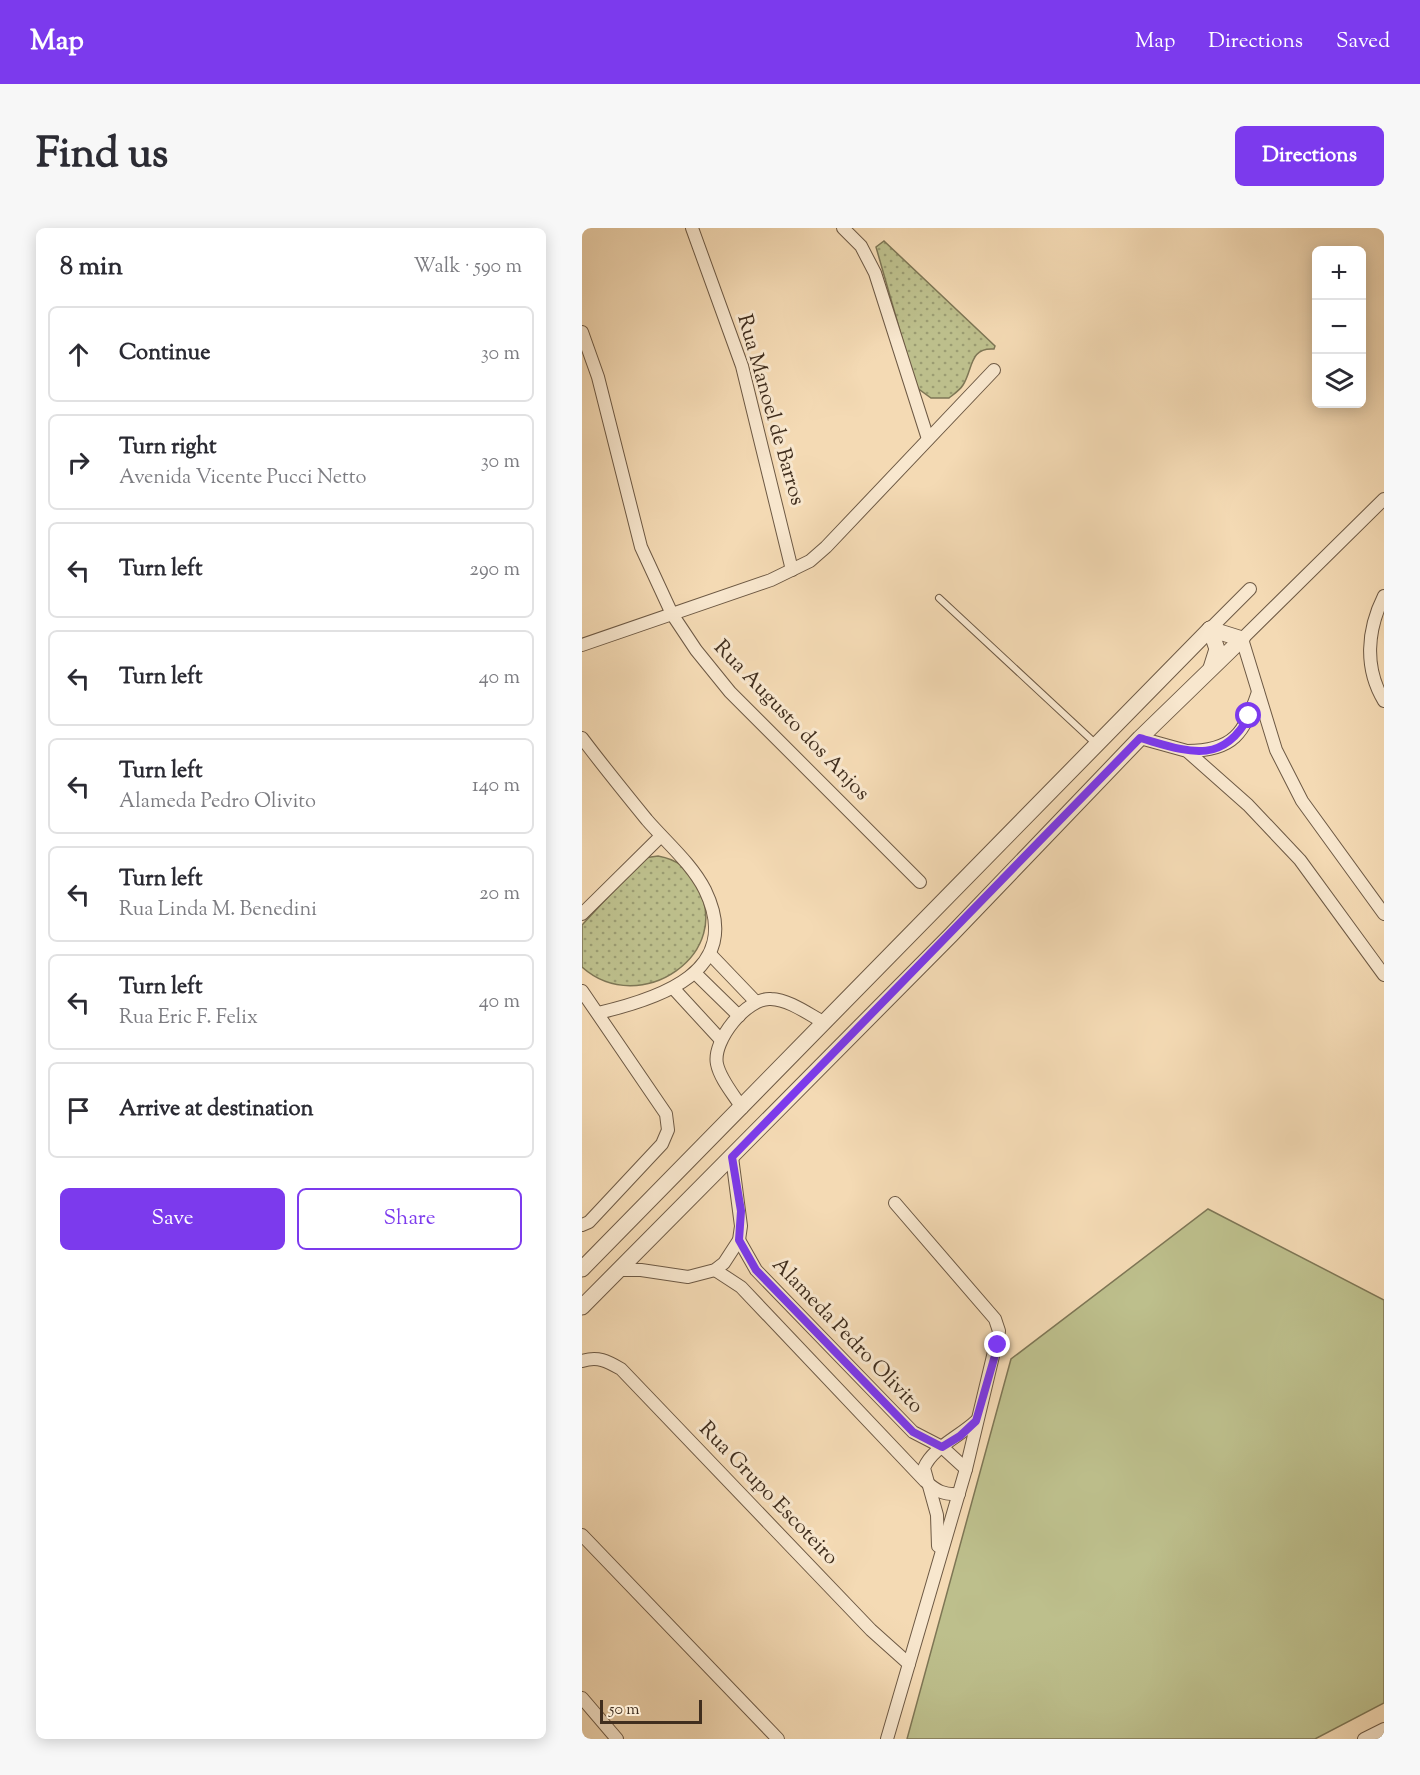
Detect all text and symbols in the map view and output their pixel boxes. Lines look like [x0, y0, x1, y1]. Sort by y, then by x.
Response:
text: Map [30, 22, 84, 62]
text: Map [1135, 27, 1175, 57]
text: Directions [1208, 27, 1303, 57]
text: Saved [1336, 27, 1390, 57]
text: Find us [36, 126, 168, 186]
button: Directions [1235, 126, 1384, 186]
map controls [1312, 246, 1366, 408]
button: + [1312, 246, 1366, 300]
text: 8 min [60, 249, 123, 286]
text: Walk · 590 m [414, 253, 522, 282]
button: − [1312, 300, 1366, 354]
street label: Rua Manoel de Barros [728, 311, 812, 509]
icon: ahead [62, 338, 95, 371]
text: Continue [119, 338, 210, 370]
text: 30 m [481, 340, 520, 369]
button: layers [1312, 354, 1366, 408]
text: Turn right [119, 432, 216, 464]
icon: right [62, 446, 95, 479]
text: 30 m [481, 448, 520, 477]
text: Avenida Vicente Pucci Netto [119, 464, 367, 493]
icon: left [62, 554, 95, 587]
text: Turn left [119, 554, 202, 586]
text: 290 m [470, 556, 520, 585]
street label: Rua Augusto dos Anjos [706, 634, 876, 808]
icon: left [62, 662, 95, 695]
text: Turn left [119, 662, 202, 694]
text: 40 m [479, 664, 520, 693]
route start [1235, 702, 1261, 728]
text: Turn left [119, 756, 202, 788]
icon: left [62, 770, 95, 803]
text: 140 m [472, 772, 520, 801]
text: Alameda Pedro Olivito [119, 788, 316, 817]
text: Turn left [119, 864, 202, 896]
icon: left [62, 878, 95, 911]
text: 20 m [479, 880, 520, 909]
text: Rua Linda M. Benedini [119, 896, 317, 925]
text: Turn left [119, 972, 202, 1004]
icon: left [62, 986, 95, 1019]
text: 40 m [479, 988, 520, 1017]
text: Rua Eric F. Felix [119, 1004, 258, 1033]
icon: arrive [62, 1094, 95, 1127]
text: Arrive at destination [119, 1094, 314, 1126]
button: Save [60, 1188, 285, 1250]
button: Share [297, 1188, 522, 1250]
street label: Alameda Pedro Olivito [764, 1251, 930, 1421]
route end [984, 1331, 1010, 1357]
street label: Rua Grupo Escoteiro [691, 1415, 845, 1573]
scale bar [600, 1697, 702, 1724]
text: 50 m [609, 1699, 640, 1722]

